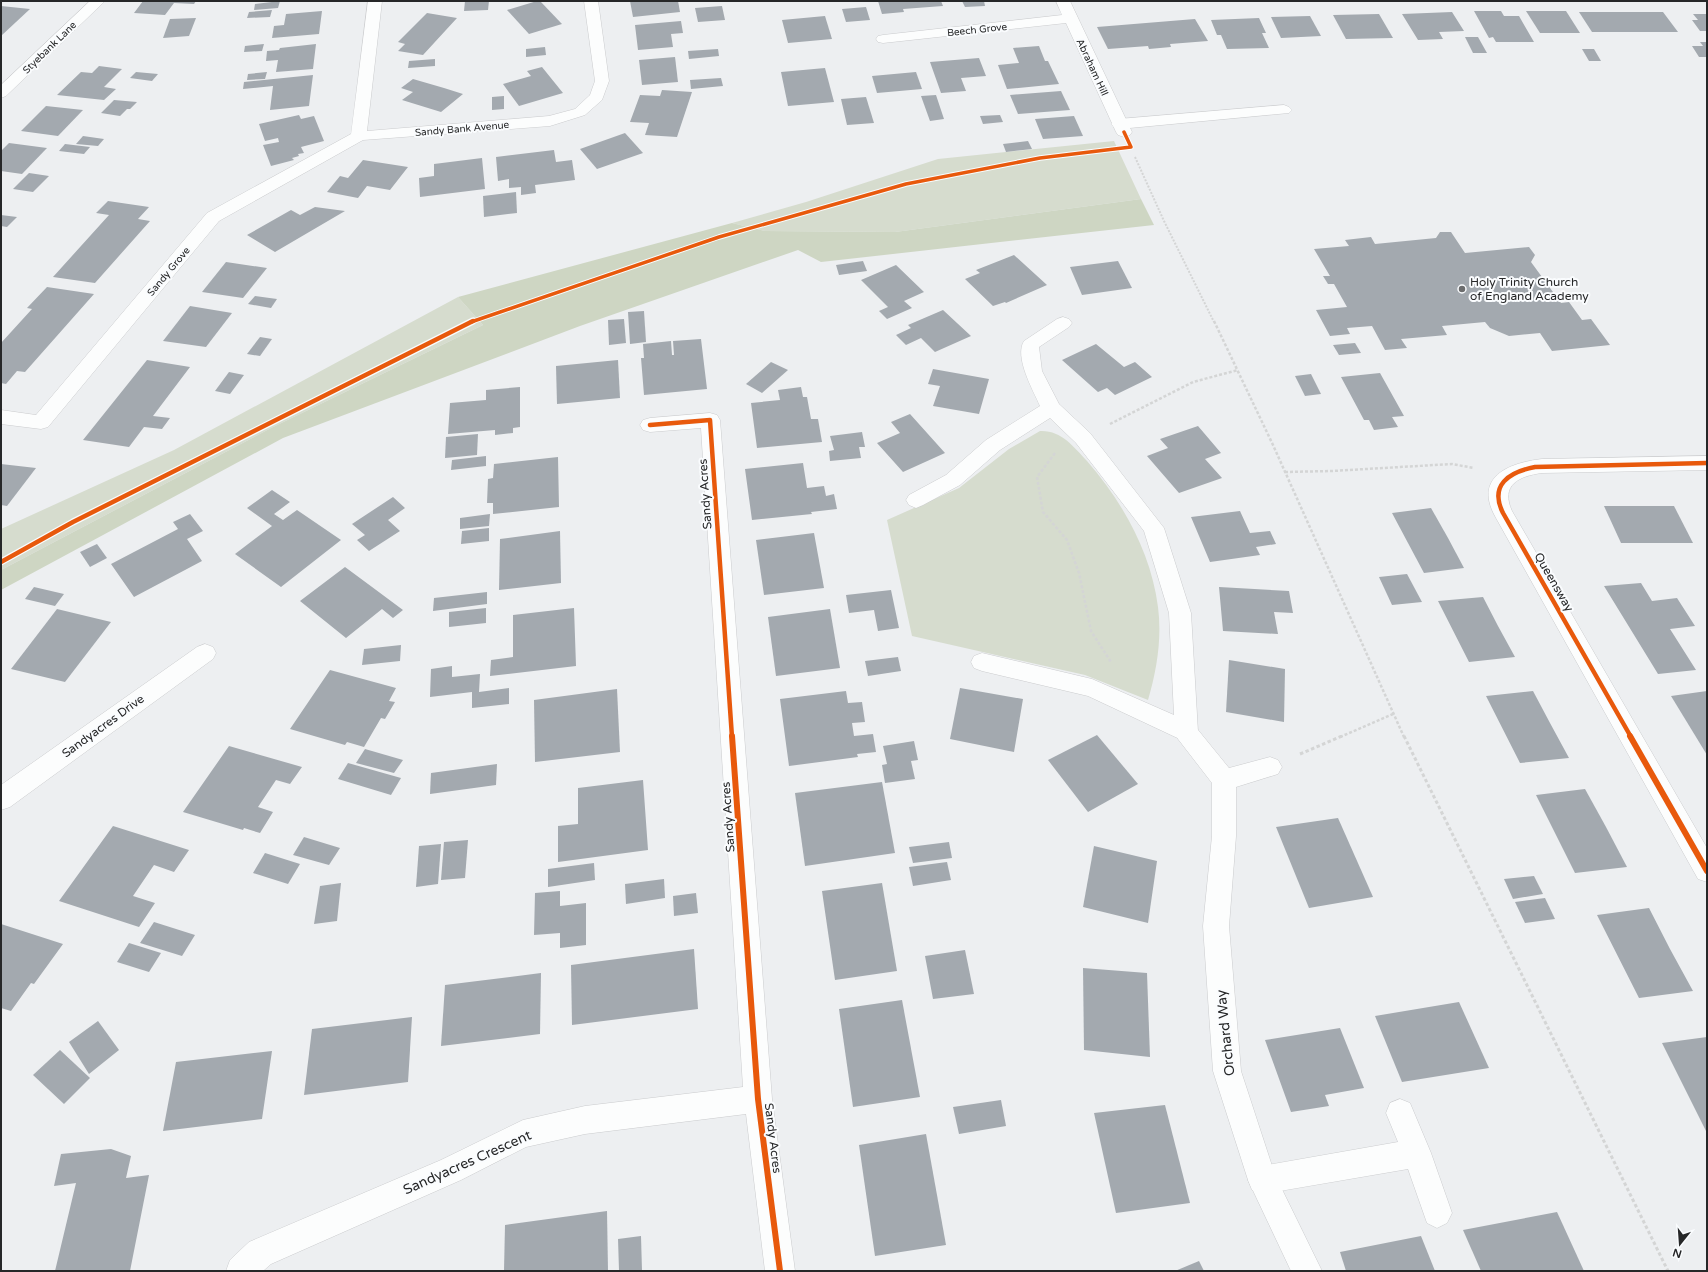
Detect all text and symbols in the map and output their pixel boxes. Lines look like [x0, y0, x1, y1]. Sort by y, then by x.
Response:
street label: Styebank Lane [20, 19, 79, 76]
street label: Beech Grove [946, 21, 1008, 39]
street label: Abraham Hill [1074, 37, 1111, 98]
street label: Sandy Bank Avenue [414, 119, 510, 139]
street label: Sandy Grove [145, 244, 193, 299]
place label: Holy Trinity Church of England Academy [1470, 275, 1589, 303]
marker: Holy Trinity Church of England Academy [1457, 284, 1467, 294]
street label: Sandy Acres [696, 458, 714, 530]
street label: Queensway [1531, 550, 1577, 615]
street label: Sandyacres Drive [59, 691, 147, 761]
street label: Sandy Acres [719, 781, 737, 853]
street label: Orchard Way [1212, 988, 1238, 1077]
street label: Sandy Acres [762, 1102, 784, 1174]
street label: Sandyacres Crescent [400, 1126, 535, 1198]
north arrow [1660, 1224, 1700, 1264]
text: N [1671, 1246, 1683, 1261]

